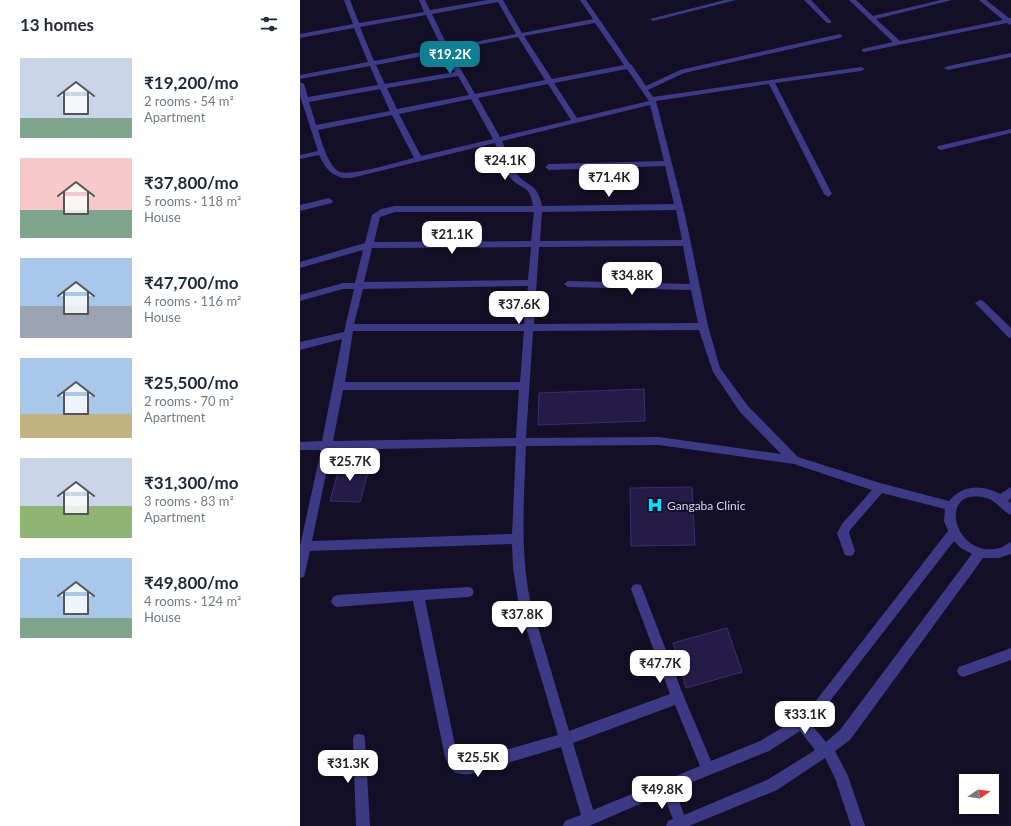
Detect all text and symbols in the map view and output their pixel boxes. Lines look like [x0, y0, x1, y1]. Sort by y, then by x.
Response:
icon: filters [258, 13, 280, 35]
text: 13 homes [20, 14, 94, 35]
pin: ₹19.2K [417, 41, 483, 75]
text: ₹19.2K [429, 46, 471, 62]
text: ₹19,200/mo [144, 72, 239, 93]
icon: home [52, 74, 100, 122]
text: 2 rooms · 54 m² [144, 93, 234, 109]
text: Apartment [144, 109, 205, 125]
pin: ₹24.1K [472, 147, 538, 181]
text: ₹24.1K [484, 152, 526, 168]
pin: ₹71.4K [576, 164, 642, 198]
text: ₹71.4K [588, 169, 630, 185]
text: ₹37,800/mo [144, 172, 239, 193]
icon: home [52, 174, 100, 222]
text: 5 rooms · 118 m² [144, 193, 241, 209]
text: House [144, 209, 181, 225]
pin: ₹21.1K [419, 221, 485, 255]
text: ₹21.1K [431, 226, 473, 242]
pin: ₹34.8K [599, 262, 665, 296]
text: ₹34.8K [611, 267, 653, 283]
text: ₹47,700/mo [144, 272, 239, 293]
icon: home [52, 274, 100, 322]
pin: ₹37.6K [486, 291, 552, 325]
text: 4 rooms · 116 m² [144, 293, 241, 309]
text: ₹37.6K [498, 296, 540, 312]
text: House [144, 309, 181, 325]
text: ₹25,500/mo [144, 372, 239, 393]
icon: home [52, 374, 100, 422]
text: 2 rooms · 70 m² [144, 393, 234, 409]
text: Apartment [144, 409, 205, 425]
pin: ₹25.7K [317, 448, 383, 482]
text: ₹25.7K [329, 453, 371, 469]
text: ₹31,300/mo [144, 472, 239, 493]
icon: home [52, 474, 100, 522]
text: 3 rooms · 83 m² [144, 493, 234, 509]
hospital icon: Gangaba Clinic [646, 496, 664, 514]
place label: Gangaba Clinic [667, 498, 746, 513]
text: Apartment [144, 509, 205, 525]
text: ₹49,800/mo [144, 572, 239, 593]
icon: home [52, 574, 100, 622]
text: 4 rooms · 124 m² [144, 593, 241, 609]
pin: ₹37.8K [489, 601, 555, 635]
text: ₹37.8K [501, 606, 543, 622]
text: House [144, 609, 181, 625]
pin: ₹47.7K [627, 650, 693, 684]
text: ₹47.7K [639, 655, 681, 671]
pin: ₹33.1K [772, 701, 838, 735]
text: ₹33.1K [784, 706, 826, 722]
pin: ₹25.5K [445, 744, 511, 778]
text: ₹25.5K [457, 749, 499, 765]
pin: ₹31.3K [315, 750, 381, 784]
text: ₹31.3K [327, 755, 369, 771]
north arrow [959, 774, 999, 814]
map controls [959, 774, 999, 814]
pin: ₹49.8K [629, 776, 695, 810]
text: ₹49.8K [641, 781, 683, 797]

